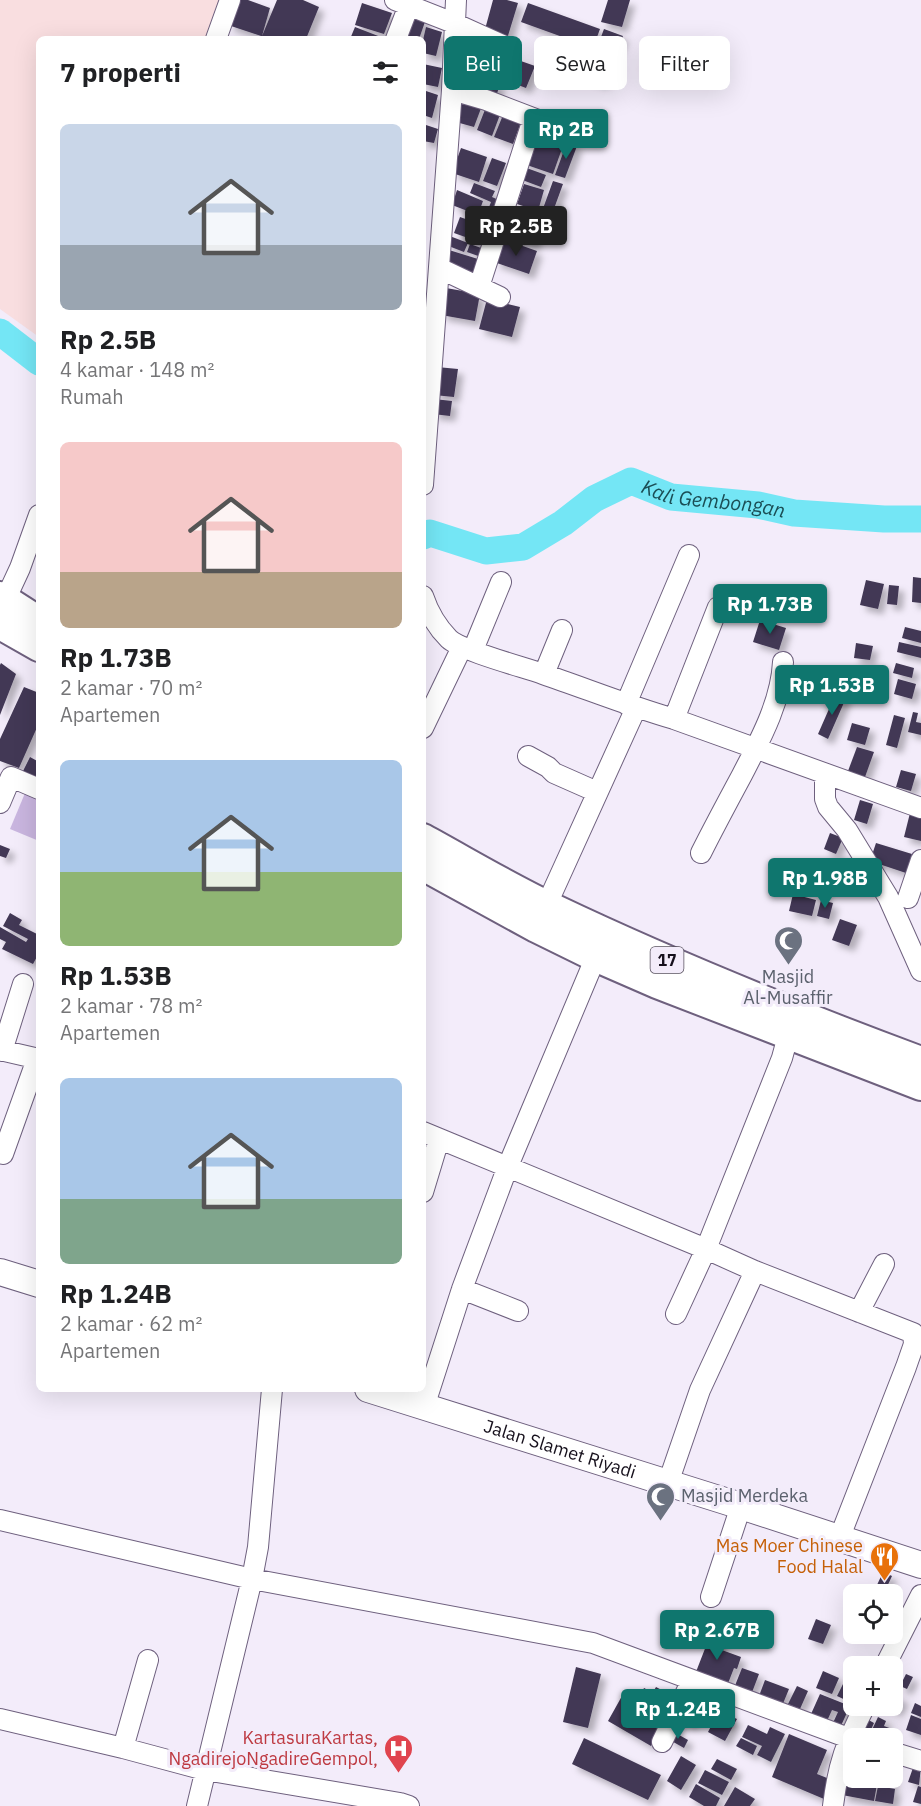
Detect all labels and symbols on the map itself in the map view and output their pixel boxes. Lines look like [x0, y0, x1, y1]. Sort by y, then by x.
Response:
pin: Rp 2B [524, 109, 608, 160]
pin: Rp 2.5B [461, 206, 571, 257]
water label: Kali Gembongan [638, 473, 788, 524]
pin: Rp 1.73B [708, 584, 832, 635]
pin: Rp 1.53B [770, 665, 894, 716]
pin: Rp 1.98B [763, 858, 887, 909]
mosque icon: Masjid Al-Musaffir [772, 924, 804, 966]
road number: 17 [650, 947, 684, 973]
place label: Masjid Al-Musaffir [743, 965, 833, 1009]
street label: Jalan Slamet Riyadi [481, 1414, 639, 1483]
mosque icon: Masjid Merdeka [644, 1480, 676, 1522]
place label: Masjid Merdeka [681, 1484, 808, 1507]
place label: Mas Moer Chinese Food Halal [716, 1534, 863, 1578]
restaurant icon: Mas Moer Chinese Food Halal [868, 1540, 900, 1582]
pin: Rp 2.67B [655, 1610, 779, 1661]
pin: Rp 1.24B [616, 1689, 740, 1740]
place label: KartasuraKartas, NgadirejoNgadireGempol, [169, 1726, 378, 1770]
hospital icon: KartasuraKartas, NgadirejoNgadireGempol, [383, 1732, 415, 1774]

